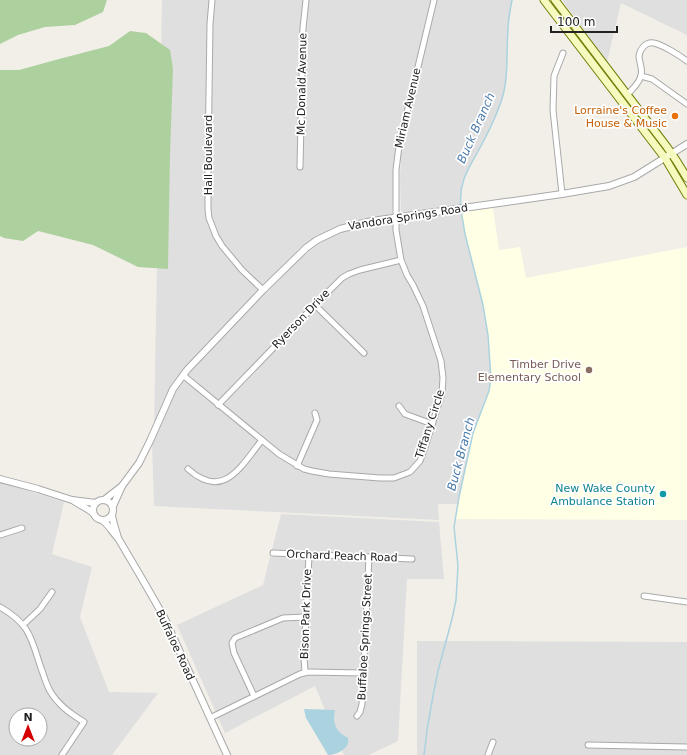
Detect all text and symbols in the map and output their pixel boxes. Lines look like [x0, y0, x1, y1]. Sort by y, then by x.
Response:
scale bar [551, 8, 617, 34]
text: 100 m [557, 15, 595, 29]
street label: Mc Donald Avenue [295, 32, 309, 135]
street label: Miriam Avenue [392, 66, 424, 149]
water label: Buck Branch [454, 91, 498, 165]
place label: Lorraine's Coffee House & Music [574, 104, 667, 130]
marker: Lorraine's Coffee House & Music [670, 111, 680, 121]
street label: Hall Boulevard [202, 115, 215, 195]
street label: Vandora Springs Road [347, 201, 469, 233]
street label: Ryerson Drive [270, 287, 333, 351]
place label: Timber Drive Elementary School [478, 358, 581, 384]
marker: Timber Drive Elementary School [584, 365, 594, 375]
street label: Tiffany Circle [412, 388, 447, 461]
water label: Buck Branch [444, 416, 478, 492]
place label: New Wake County Ambulance Station [551, 482, 655, 508]
marker: New Wake County Ambulance Station [658, 489, 668, 499]
street label: Orchard Peach Road [286, 548, 398, 564]
street label: Bison Park Drive [298, 569, 314, 659]
street label: Buffaloe Springs Street [355, 573, 375, 701]
street label: Buffaloe Road [153, 608, 197, 682]
north arrow [8, 707, 48, 747]
text: N [23, 711, 33, 724]

